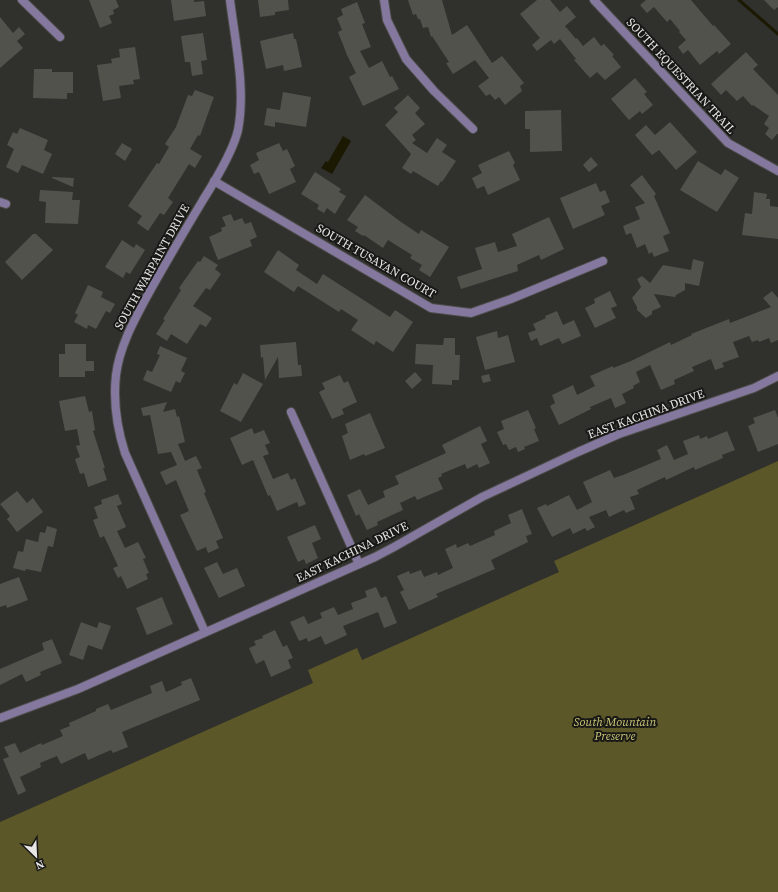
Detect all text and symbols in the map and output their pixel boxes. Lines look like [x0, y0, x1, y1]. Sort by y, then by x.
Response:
street label: SOUTH EQUESTRIAN TRAIL [623, 15, 739, 137]
street label: SOUTH WARPAINT DRIVE [111, 201, 193, 333]
street label: SOUTH TUSAYAN COURT [313, 220, 439, 302]
street label: EAST KACHINA DRIVE [585, 385, 707, 443]
street label: EAST KACHINA DRIVE [293, 518, 411, 586]
park label: South Mountain Preserve [574, 714, 657, 744]
north arrow [16, 836, 56, 876]
text: N [33, 856, 47, 873]

